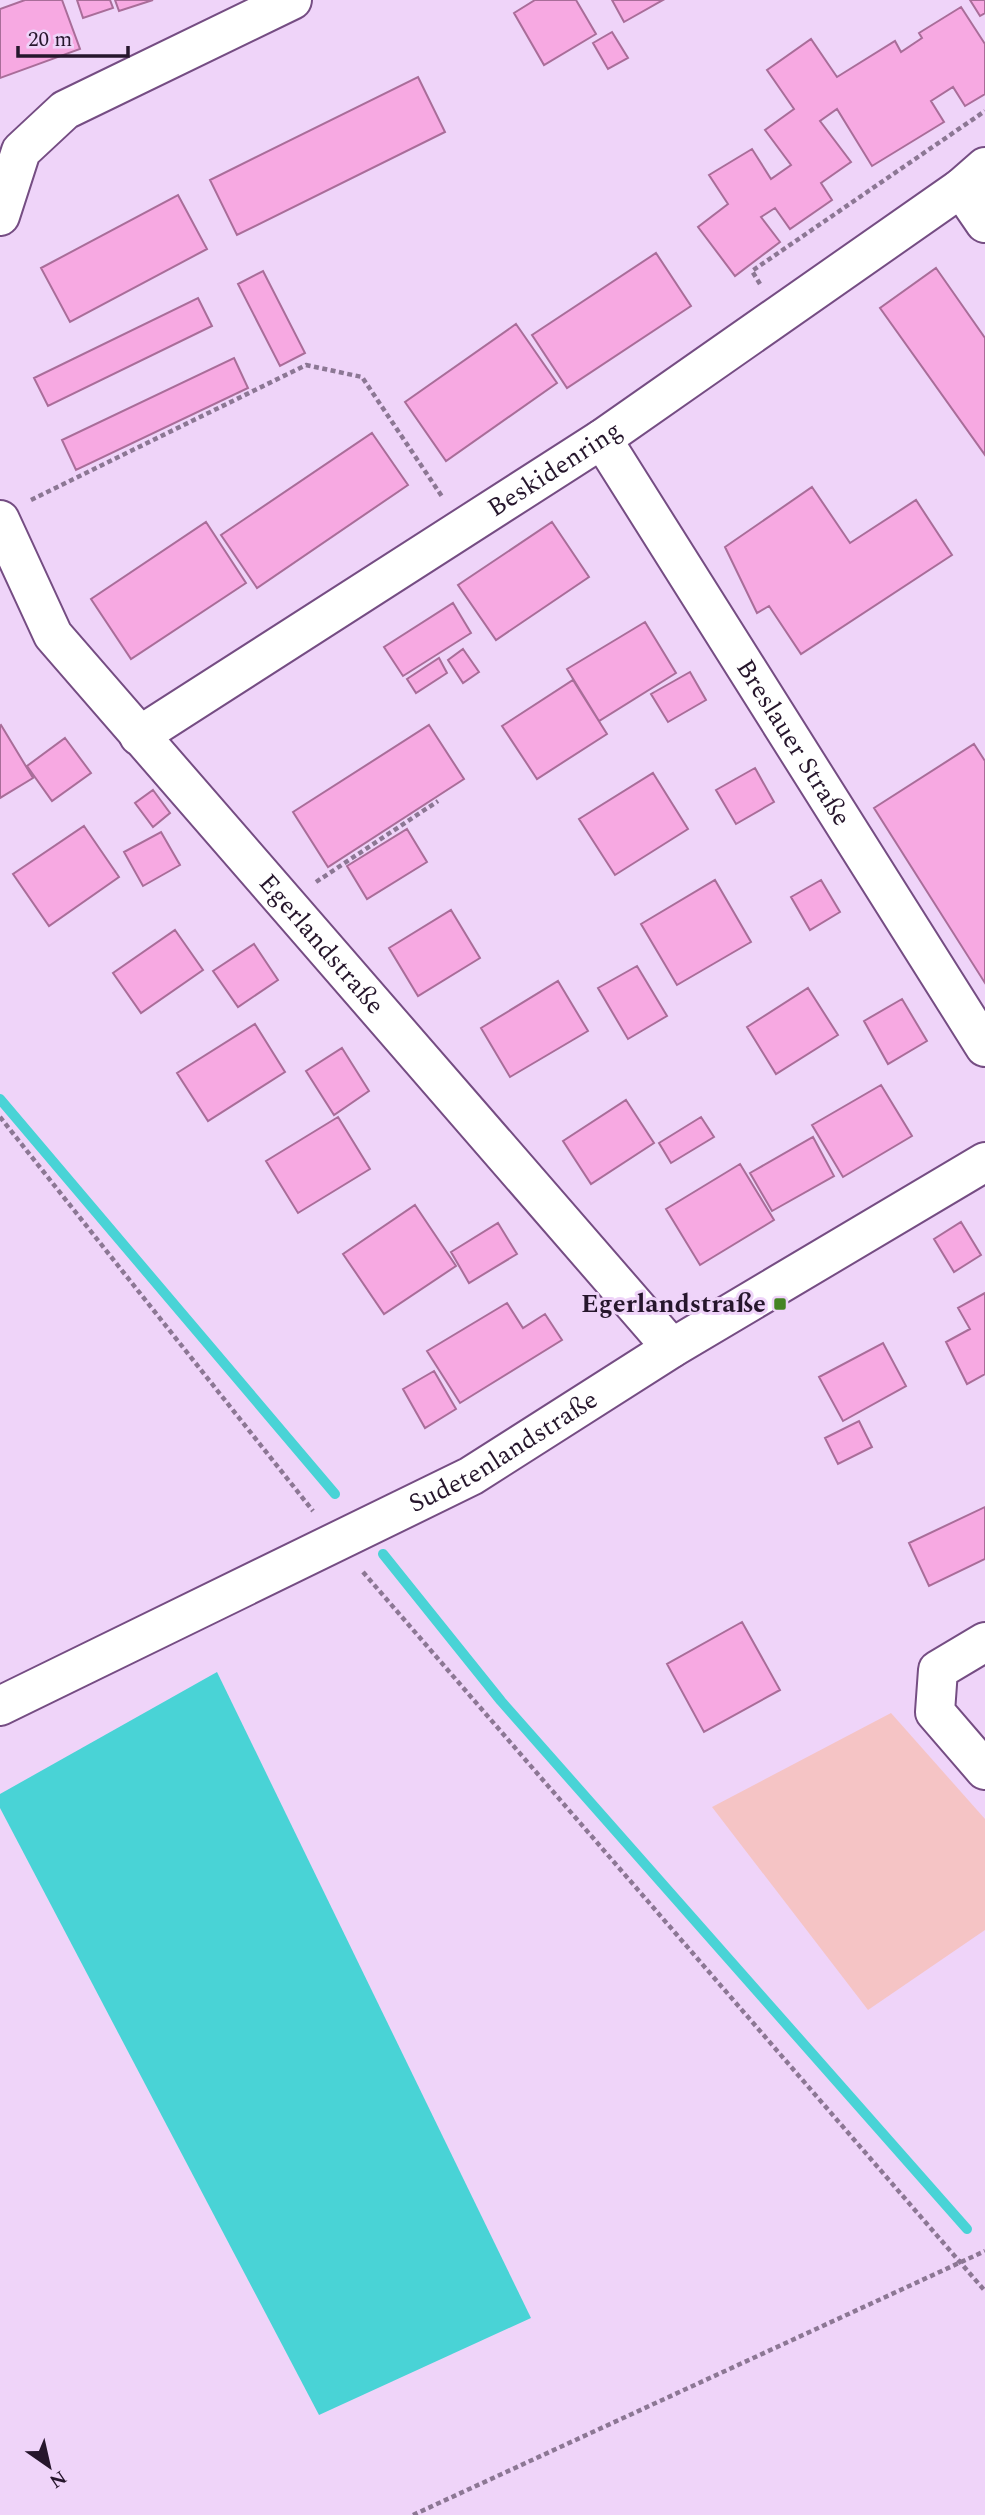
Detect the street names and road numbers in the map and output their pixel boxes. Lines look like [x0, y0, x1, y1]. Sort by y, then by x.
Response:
street label: Beskidenring [479, 411, 630, 527]
street label: Breslauer Straße [726, 651, 861, 834]
street label: Egerlandstraße [249, 865, 394, 1024]
street label: Sudetenlandstraße [402, 1380, 606, 1524]

